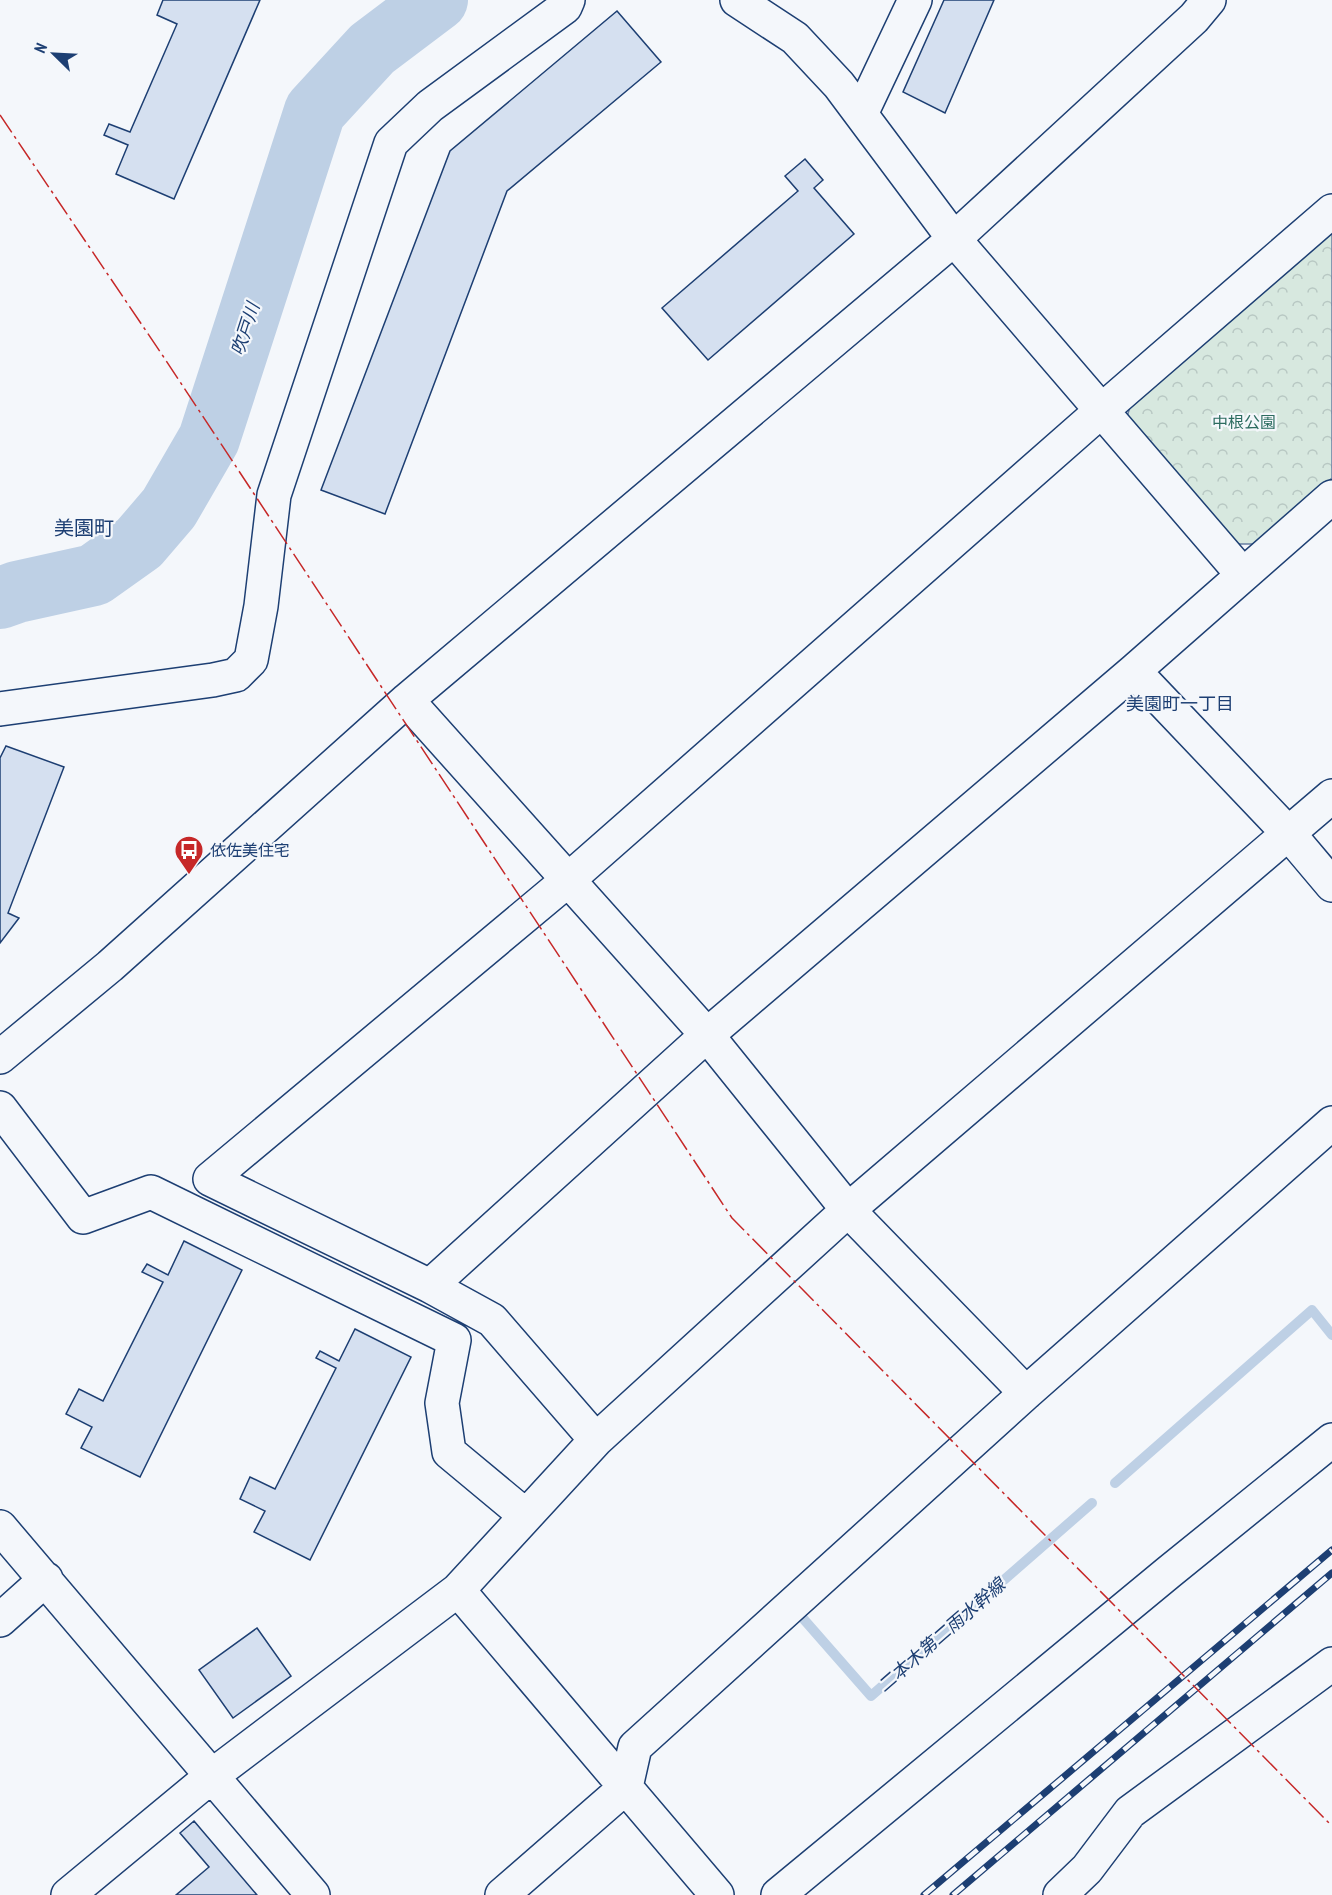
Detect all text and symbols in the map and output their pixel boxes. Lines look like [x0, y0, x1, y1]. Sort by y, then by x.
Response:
north arrow [24, 24, 84, 84]
text: N [29, 40, 51, 56]
water label: 吹戸川 [226, 298, 265, 358]
park label: 中根公園 [1212, 412, 1276, 432]
district label: 美園町 [54, 515, 114, 541]
district label: 美園町一丁目 [1126, 692, 1234, 715]
bus stop icon: 依佐美住宅 [173, 834, 205, 876]
place label: 依佐美住宅 [210, 840, 290, 860]
water label: 二本木第二雨水幹線 [872, 1572, 1011, 1697]

